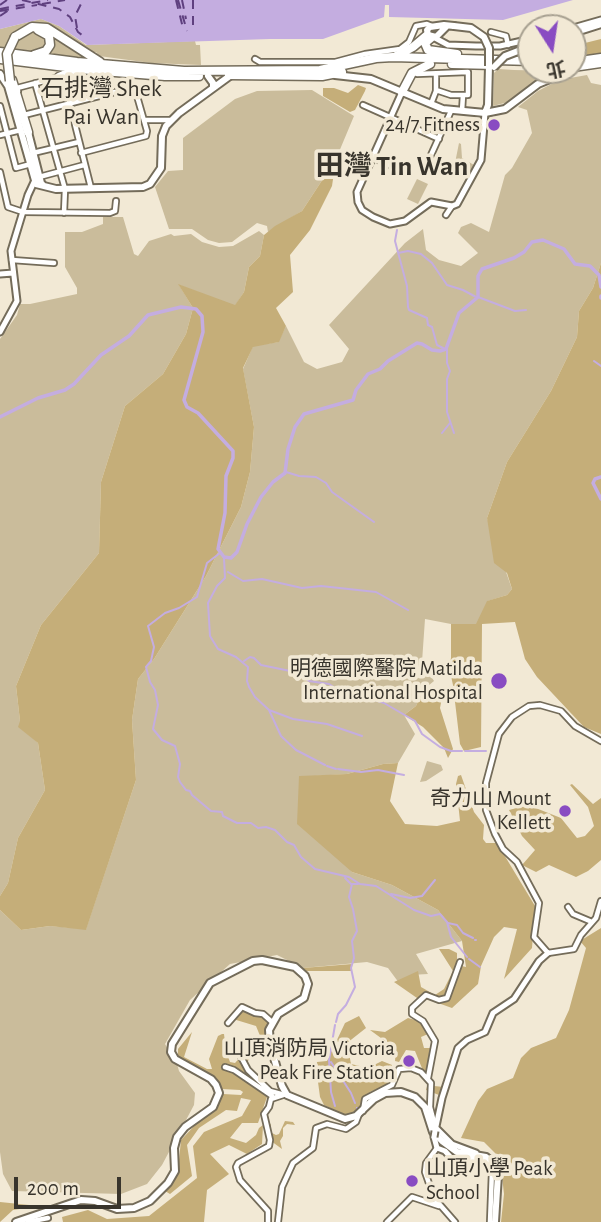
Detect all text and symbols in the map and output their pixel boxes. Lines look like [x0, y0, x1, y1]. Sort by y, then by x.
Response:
north arrow [517, 14, 587, 84]
text: 北 [545, 57, 567, 79]
district label: 石排灣 Shek Pai Wan [40, 75, 162, 131]
place label: 24/7 Fitness [385, 112, 480, 138]
marker: 24/7 Fitness [486, 117, 502, 133]
district label: 田灣 Tin Wan [316, 150, 468, 184]
place label: 明德國際醫院 Matilda International Hospital [290, 656, 483, 706]
marker: 明德國際醫院 Matilda International Hospital [489, 671, 509, 691]
place label: 奇力山 Mount Kellett [430, 786, 551, 836]
marker: 奇力山 Mount Kellett [557, 803, 573, 819]
place label: 山頂消防局 Victoria Peak Fire Station [223, 1036, 395, 1086]
marker: 山頂消防局 Victoria Peak Fire Station [401, 1053, 417, 1069]
place label: 山頂小學 Peak School [426, 1156, 552, 1206]
scale bar [18, 1162, 124, 1206]
marker: 山頂小學 Peak School [404, 1173, 420, 1189]
text: 200 m [27, 1178, 79, 1199]

